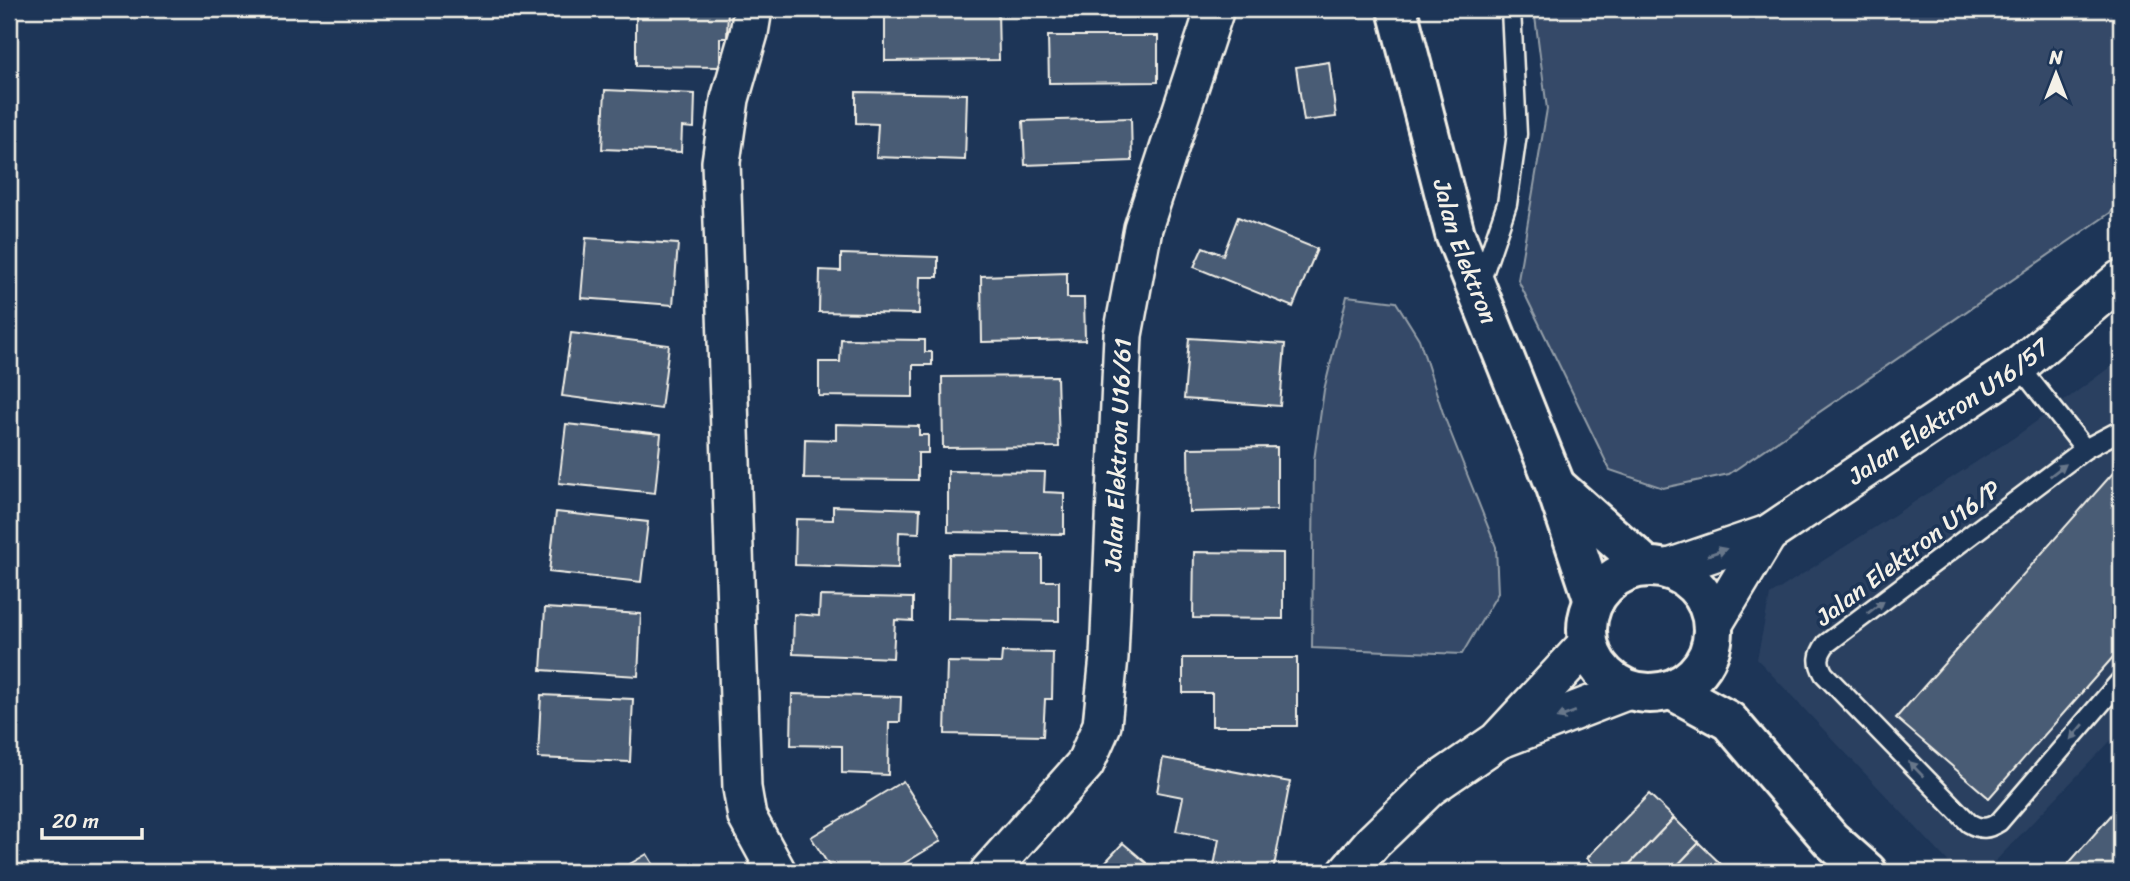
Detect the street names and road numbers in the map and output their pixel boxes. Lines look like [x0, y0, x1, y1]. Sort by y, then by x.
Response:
street label: Jalan Elektron [1420, 174, 1510, 330]
street label: Jalan Elektron U16/57 [1838, 326, 2060, 497]
street label: Jalan Elektron U16/61 [1092, 337, 1144, 573]
street label: Jalan Elektron U16/P [1805, 469, 2010, 638]

